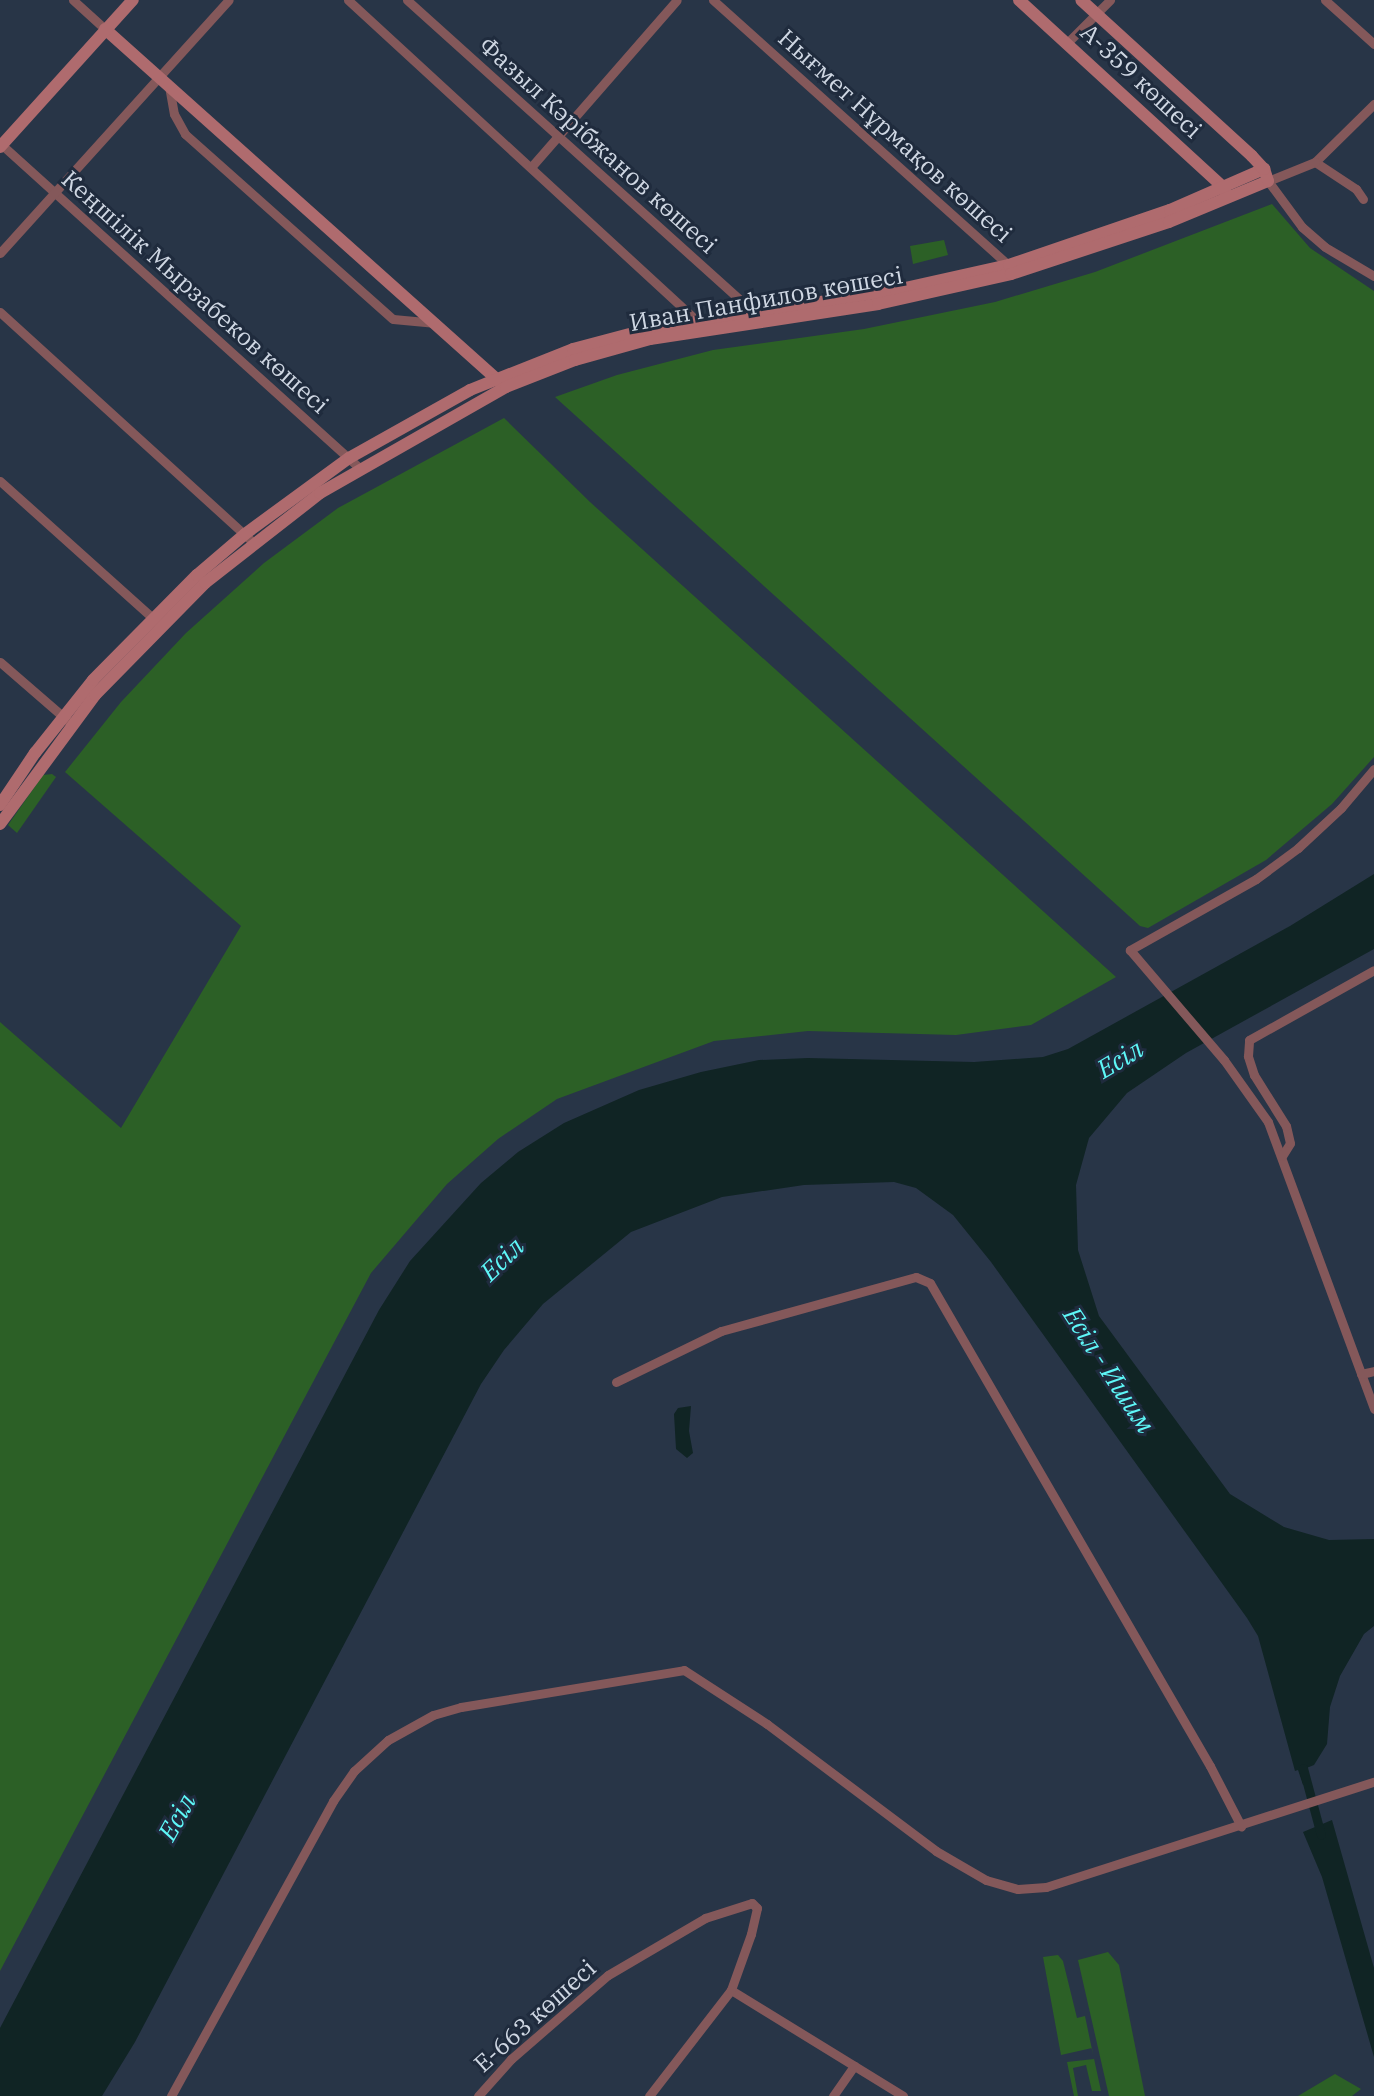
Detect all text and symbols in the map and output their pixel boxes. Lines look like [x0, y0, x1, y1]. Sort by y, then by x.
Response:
street label: А-359 көшесі [1074, 18, 1208, 144]
street label: Нығмет Нұрмақов көшесі [772, 23, 1018, 249]
street label: Фазыл Кәрібжанов көшесі [473, 31, 723, 259]
street label: Кеңшілік Мырзабеков көшесі [56, 165, 334, 419]
street label: Иван Панфилов көшесі [627, 261, 905, 337]
water label: Есіл [1091, 1033, 1149, 1085]
water label: Есіл [474, 1231, 530, 1287]
water label: Есіл - Ишим [1057, 1301, 1161, 1439]
water label: Есіл [152, 1788, 202, 1846]
street label: Е-663 көшесі [468, 1954, 602, 2078]

